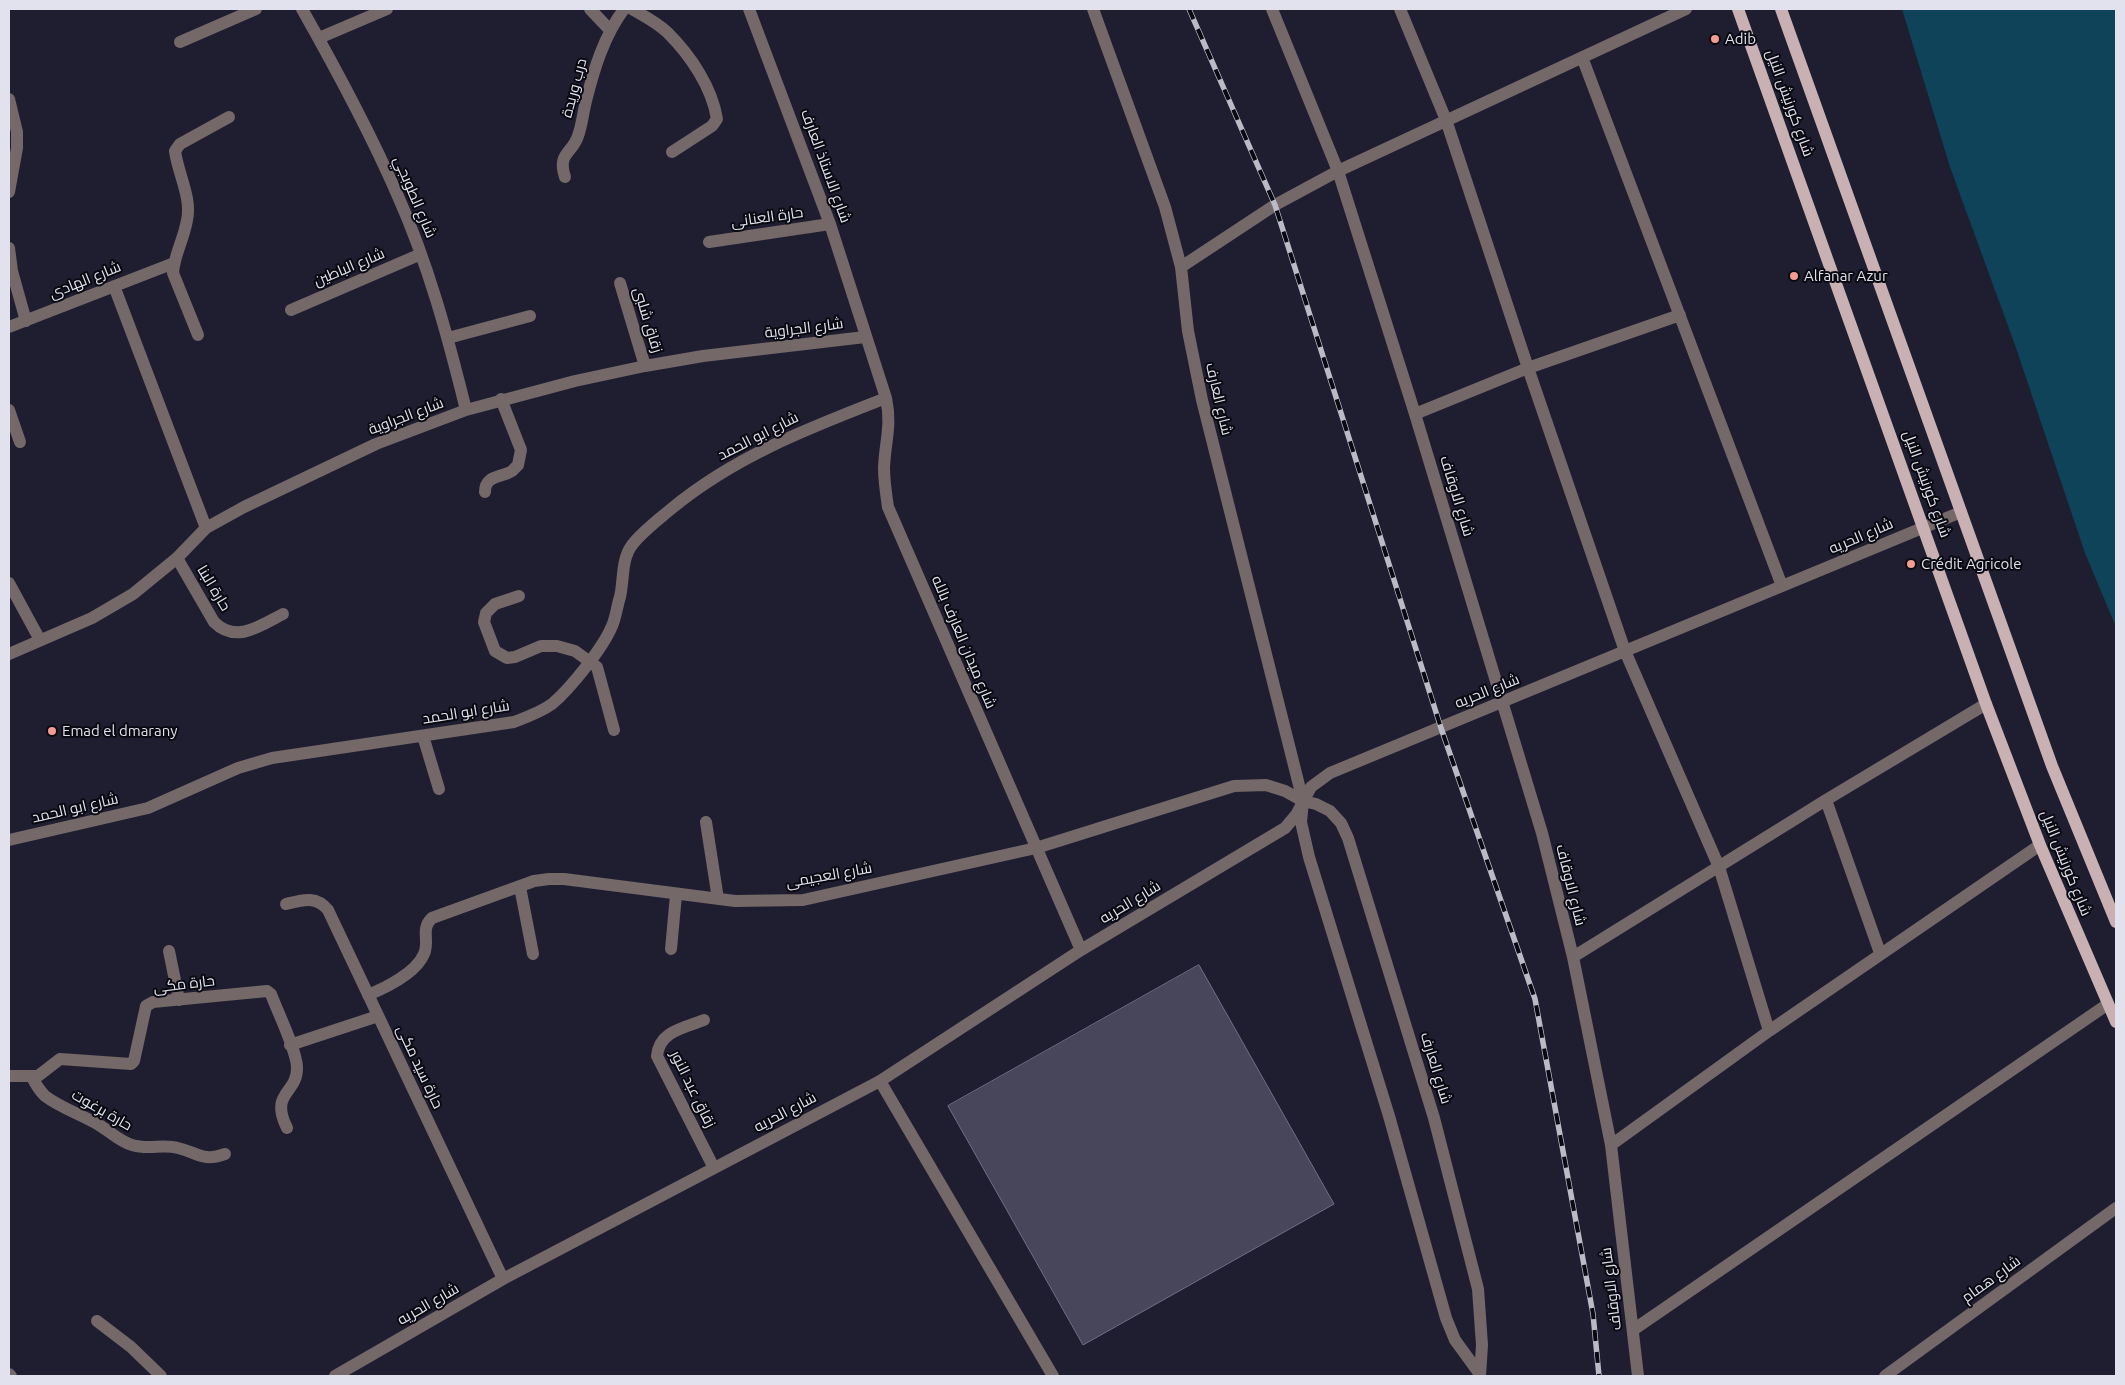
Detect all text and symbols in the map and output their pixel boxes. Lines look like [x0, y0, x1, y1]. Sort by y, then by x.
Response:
place label: Adib [1725, 30, 1756, 48]
marker: Adib [1709, 33, 1721, 45]
street label: شارع كورنيش النيل [1762, 47, 1818, 159]
street label: درب وريدة [557, 56, 591, 120]
street label: شارع الاستاذ العارف [797, 107, 855, 225]
street label: شارع الطوبجي [390, 154, 440, 240]
street label: حارة العنانى [730, 203, 804, 231]
street label: شارع الباطين [311, 244, 387, 290]
street label: شارع الهادى [47, 257, 123, 303]
place label: Alfanar Azur [1804, 267, 1888, 285]
marker: Alfanar Azur [1788, 270, 1800, 282]
street label: زقاق شلبى [630, 285, 666, 355]
street label: شارع الجراوية [764, 314, 844, 342]
street label: شارع العارف [1202, 361, 1236, 437]
street label: شارع الجراوية [366, 393, 446, 439]
street label: شارع ابو الحمد [715, 408, 801, 464]
street label: شارع كورنيش النيل [1899, 428, 1955, 540]
street label: شارع الاوقاف [1436, 453, 1478, 539]
street label: شارع الحريه [1826, 514, 1896, 558]
place label: Crédit Agricole [1921, 555, 2021, 573]
marker: Crédit Agricole [1905, 558, 1917, 570]
street label: حارة البنا [193, 562, 235, 614]
street label: شارع ميدان العارف بالله [928, 573, 1000, 711]
street label: شارع الحريه [1452, 670, 1522, 712]
street label: شارع ابو الحمد [421, 696, 511, 728]
place label: Emad el dmarany [62, 722, 177, 740]
marker: Emad el dmarany [46, 725, 58, 737]
street label: شارع ابو الحمد [30, 789, 120, 827]
street label: شارع كورنيش النيل [2037, 807, 2095, 919]
street label: شارع الاوقاف [1552, 842, 1590, 928]
street label: شارع العجيمى [785, 859, 873, 891]
street label: شارع الحريه [1096, 877, 1164, 927]
street label: حارة مكى [152, 971, 216, 997]
street label: حارة سيد مكى [393, 1022, 447, 1112]
street label: شارع العارف [1417, 1030, 1455, 1106]
street label: زقاق عبد النور [667, 1047, 719, 1131]
street label: حارة برغوت [69, 1086, 135, 1134]
street label: شارع الحريه [751, 1088, 819, 1136]
street label: شارع الاوقاف [1597, 1247, 1625, 1331]
street label: شارع همام [1958, 1252, 2024, 1306]
street label: شارع الحريه [394, 1279, 462, 1329]

